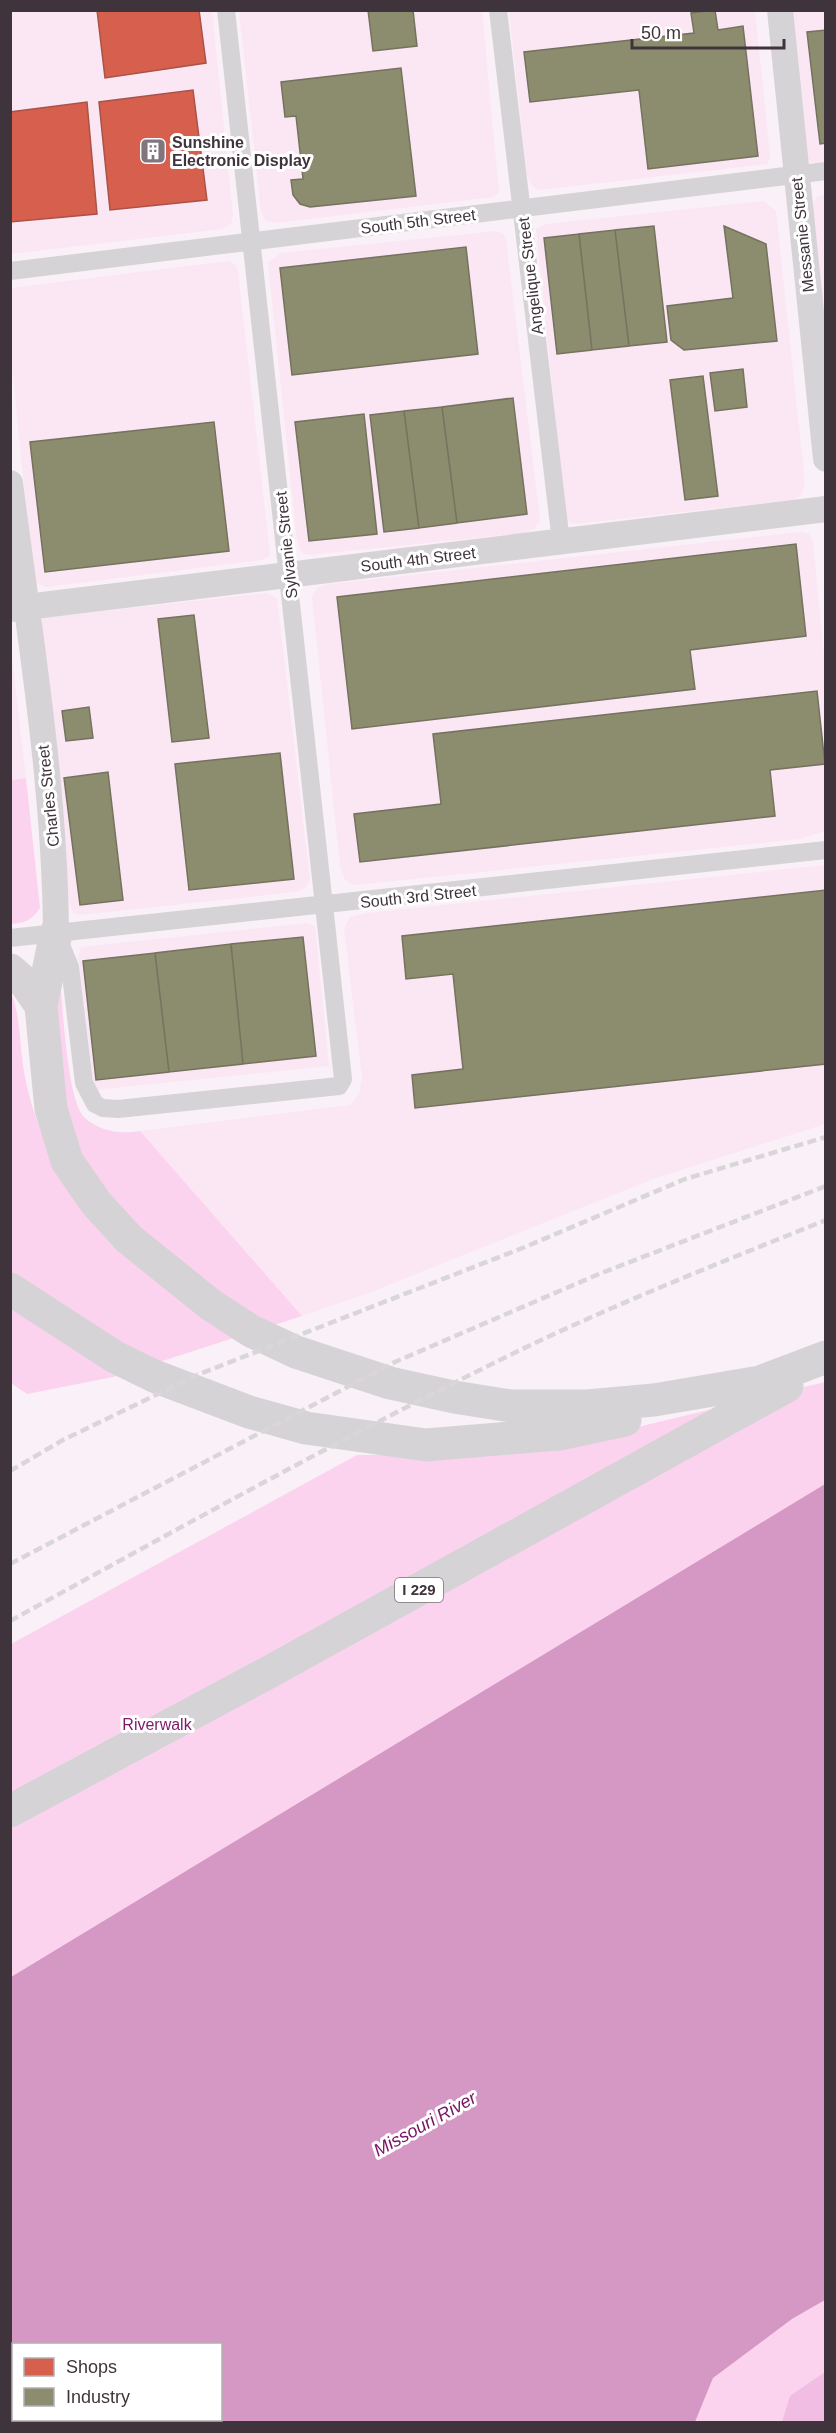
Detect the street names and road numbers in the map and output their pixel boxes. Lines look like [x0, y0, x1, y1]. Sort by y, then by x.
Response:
street label: Messanie Street [788, 176, 817, 293]
street label: South 5th Street [360, 206, 477, 237]
street label: Angelique Street [515, 216, 546, 336]
street label: Sylvanie Street [272, 490, 301, 599]
street label: South 4th Street [360, 544, 477, 575]
street label: Charles Street [35, 744, 62, 848]
street label: South 3rd Street [359, 882, 477, 911]
road number: I 229 [395, 1578, 443, 1602]

